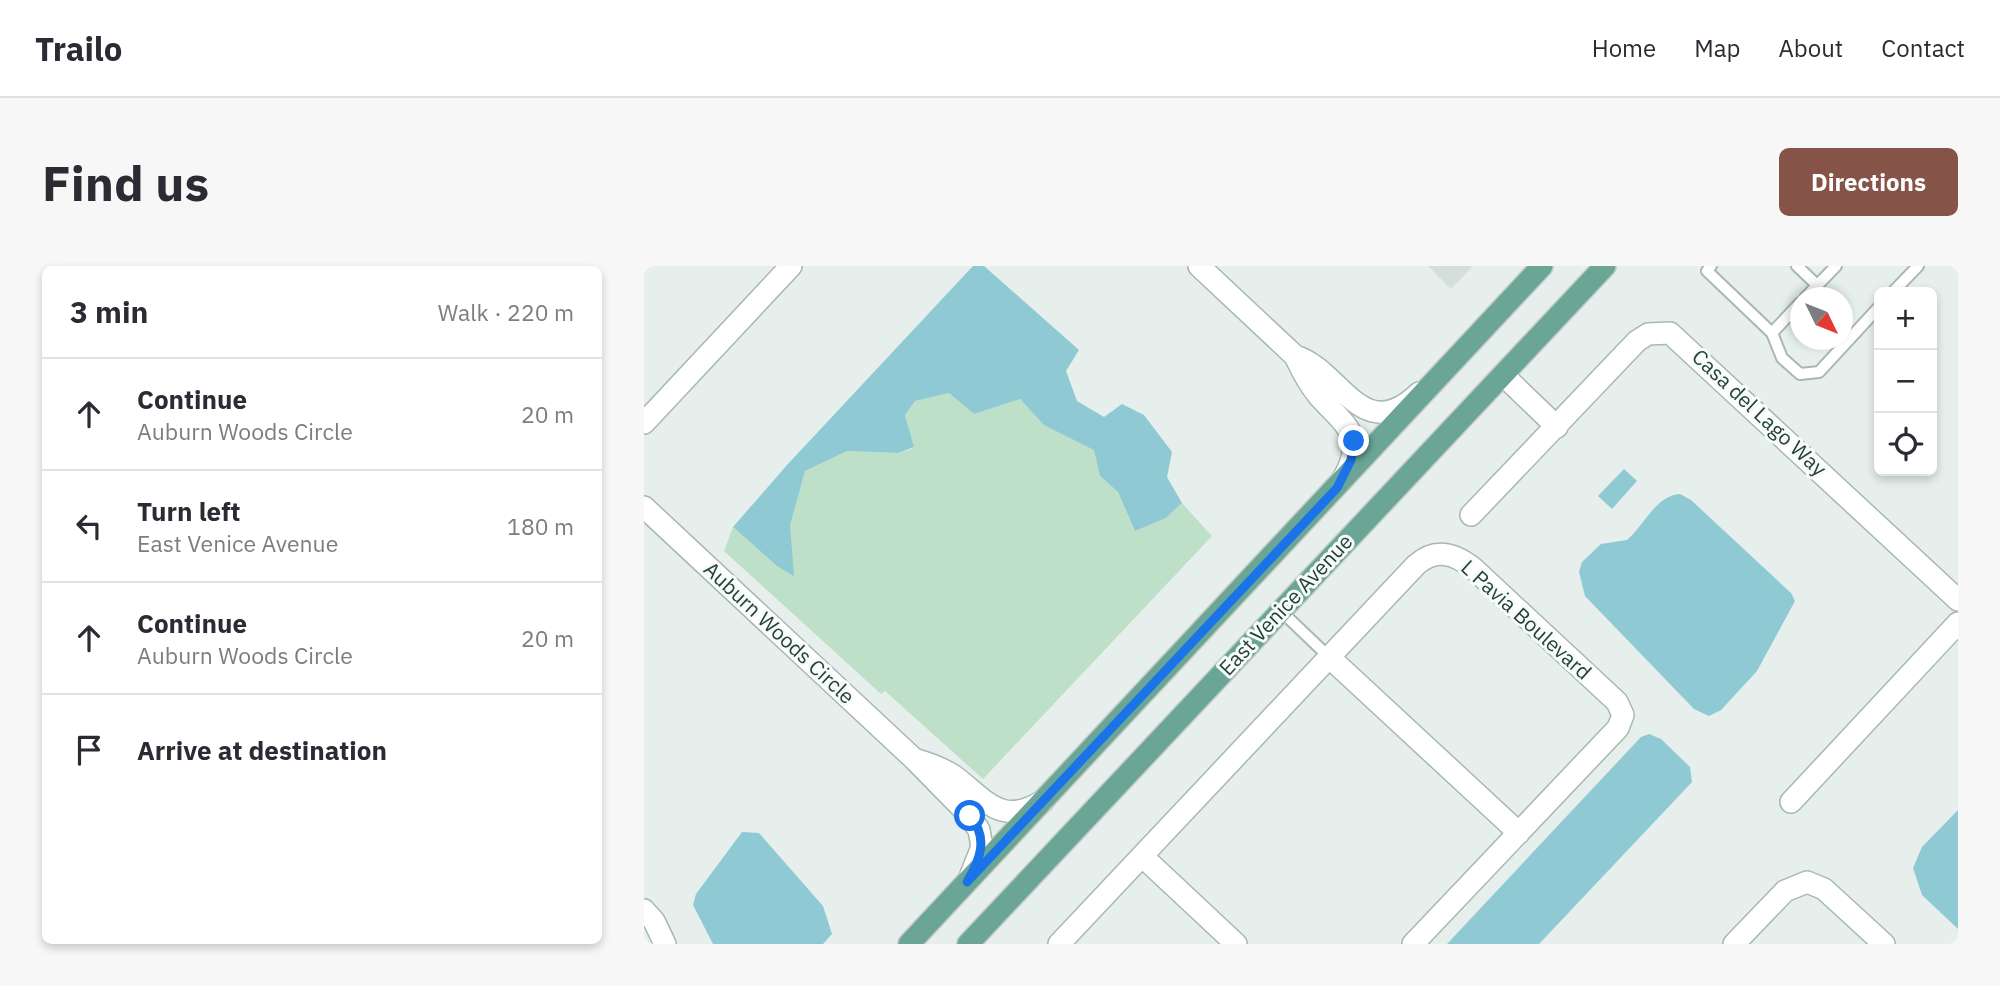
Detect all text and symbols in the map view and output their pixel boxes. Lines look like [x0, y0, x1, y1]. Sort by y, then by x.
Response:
text: Trailo [35, 27, 122, 70]
text: Home [1592, 32, 1656, 64]
text: Map [1694, 32, 1740, 64]
text: About [1778, 32, 1843, 64]
text: Contact [1881, 32, 1965, 64]
button: Directions [1779, 148, 1958, 216]
text: Find us [42, 151, 209, 214]
north arrow [1790, 287, 1853, 350]
map controls [1874, 287, 1937, 476]
button: + [1874, 287, 1937, 350]
text: 3 min [70, 292, 148, 331]
text: Walk · 220 m [438, 297, 574, 327]
street label: Casa del Lago Way [1686, 343, 1833, 482]
button: − [1874, 350, 1937, 413]
text: Continue [137, 382, 247, 416]
icon: ahead [70, 395, 108, 433]
text: 20 m [521, 399, 574, 429]
button: locate [1874, 413, 1937, 476]
text: Auburn Woods Circle [137, 416, 353, 446]
route end [1338, 425, 1369, 456]
text: Turn left [137, 494, 240, 528]
icon: left [70, 507, 108, 545]
text: 180 m [507, 511, 574, 541]
text: East Venice Avenue [137, 528, 338, 558]
street label: East Venice Avenue [1212, 528, 1358, 681]
street label: L Pavia Boulevard [1455, 553, 1598, 685]
street label: Auburn Woods Circle [698, 555, 861, 710]
text: Continue [137, 606, 247, 640]
icon: ahead [70, 619, 108, 657]
text: 20 m [521, 623, 574, 653]
text: Auburn Woods Circle [137, 640, 353, 670]
icon: arrive [70, 731, 108, 769]
text: Arrive at destination [137, 733, 387, 767]
route start [954, 800, 985, 831]

